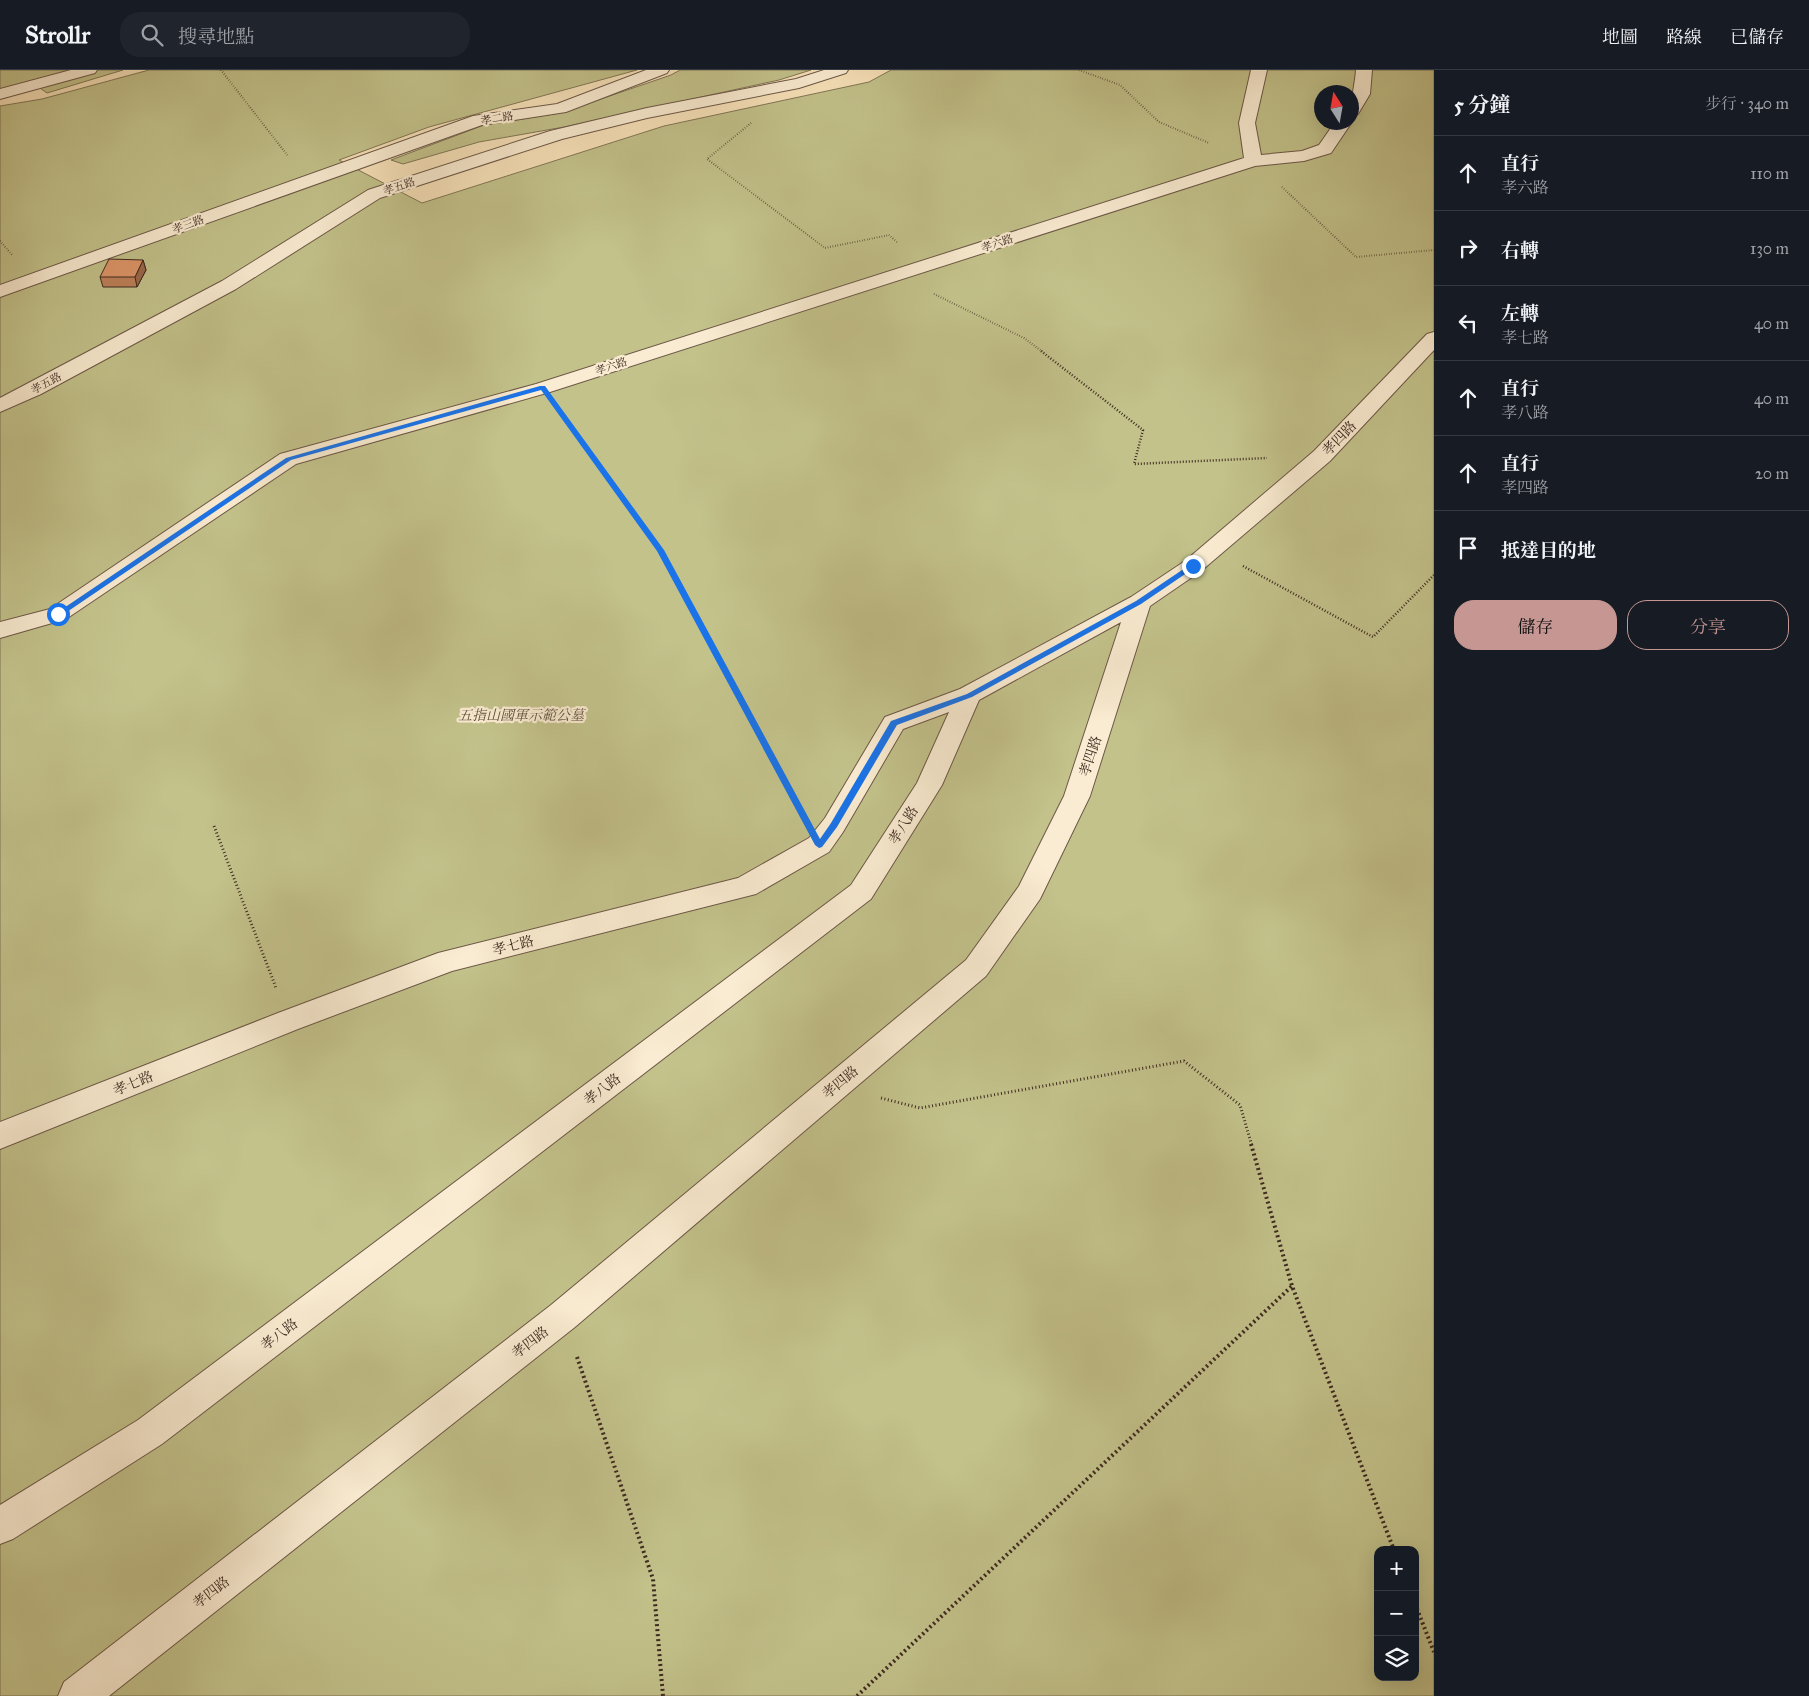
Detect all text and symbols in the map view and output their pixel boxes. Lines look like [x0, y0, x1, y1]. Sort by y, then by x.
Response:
search box [120, 12, 470, 57]
text: Strollr [25, 20, 90, 50]
icon: search [138, 21, 166, 49]
text: 搜尋地點 [178, 25, 254, 48]
text: 地圖 [1602, 26, 1638, 48]
text: 路線 [1666, 26, 1702, 48]
text: 已儲存 [1730, 26, 1784, 48]
north arrow [1314, 85, 1359, 130]
text: 5 分鐘 [1454, 92, 1510, 118]
text: 步行 · 340 m [1705, 94, 1789, 113]
street label: 孝二路 [480, 109, 514, 127]
text: 直行 [1501, 152, 1539, 175]
icon: ahead [1454, 159, 1482, 187]
text: 110 m [1750, 164, 1789, 183]
street label: 孝五路 [381, 175, 417, 198]
text: 孝六路 [1501, 178, 1549, 197]
street label: 孝三路 [170, 213, 206, 236]
street label: 孝六路 [979, 232, 1015, 255]
icon: right [1454, 234, 1482, 262]
text: 右轉 [1501, 239, 1539, 262]
text: 130 m [1750, 239, 1789, 258]
text: 左轉 [1501, 302, 1539, 325]
icon: left [1454, 309, 1482, 337]
text: 40 m [1754, 314, 1789, 333]
text: 孝七路 [1501, 328, 1549, 347]
street label: 孝六路 [593, 355, 629, 378]
street label: 孝五路 [29, 370, 64, 397]
text: 直行 [1501, 377, 1539, 400]
icon: ahead [1454, 384, 1482, 412]
text: 40 m [1754, 389, 1789, 408]
text: 孝八路 [1501, 403, 1549, 422]
street label: 孝四路 [1319, 417, 1360, 459]
text: 直行 [1501, 452, 1539, 475]
icon: ahead [1454, 459, 1482, 487]
text: 20 m [1755, 464, 1789, 483]
text: 孝四路 [1501, 478, 1549, 497]
icon: arrive [1454, 534, 1482, 562]
text: 抵達目的地 [1501, 539, 1596, 562]
route end [1182, 555, 1205, 578]
button: 儲存 [1454, 600, 1617, 650]
button: 分享 [1627, 600, 1789, 650]
route start [47, 603, 70, 626]
park label: 五指山國軍示範公墓 [458, 707, 586, 724]
street label: 孝四路 [1076, 734, 1105, 779]
street label: 孝八路 [885, 803, 922, 848]
street label: 孝七路 [491, 932, 536, 959]
street label: 孝四路 [819, 1062, 862, 1102]
street label: 孝七路 [111, 1068, 156, 1099]
street label: 孝八路 [580, 1070, 624, 1109]
street label: 孝八路 [257, 1315, 301, 1354]
street label: 孝四路 [509, 1323, 552, 1362]
map controls [1374, 1546, 1419, 1681]
button: + [1374, 1546, 1419, 1591]
street label: 孝四路 [190, 1573, 233, 1612]
button: − [1374, 1591, 1419, 1636]
button: layers [1374, 1636, 1419, 1681]

